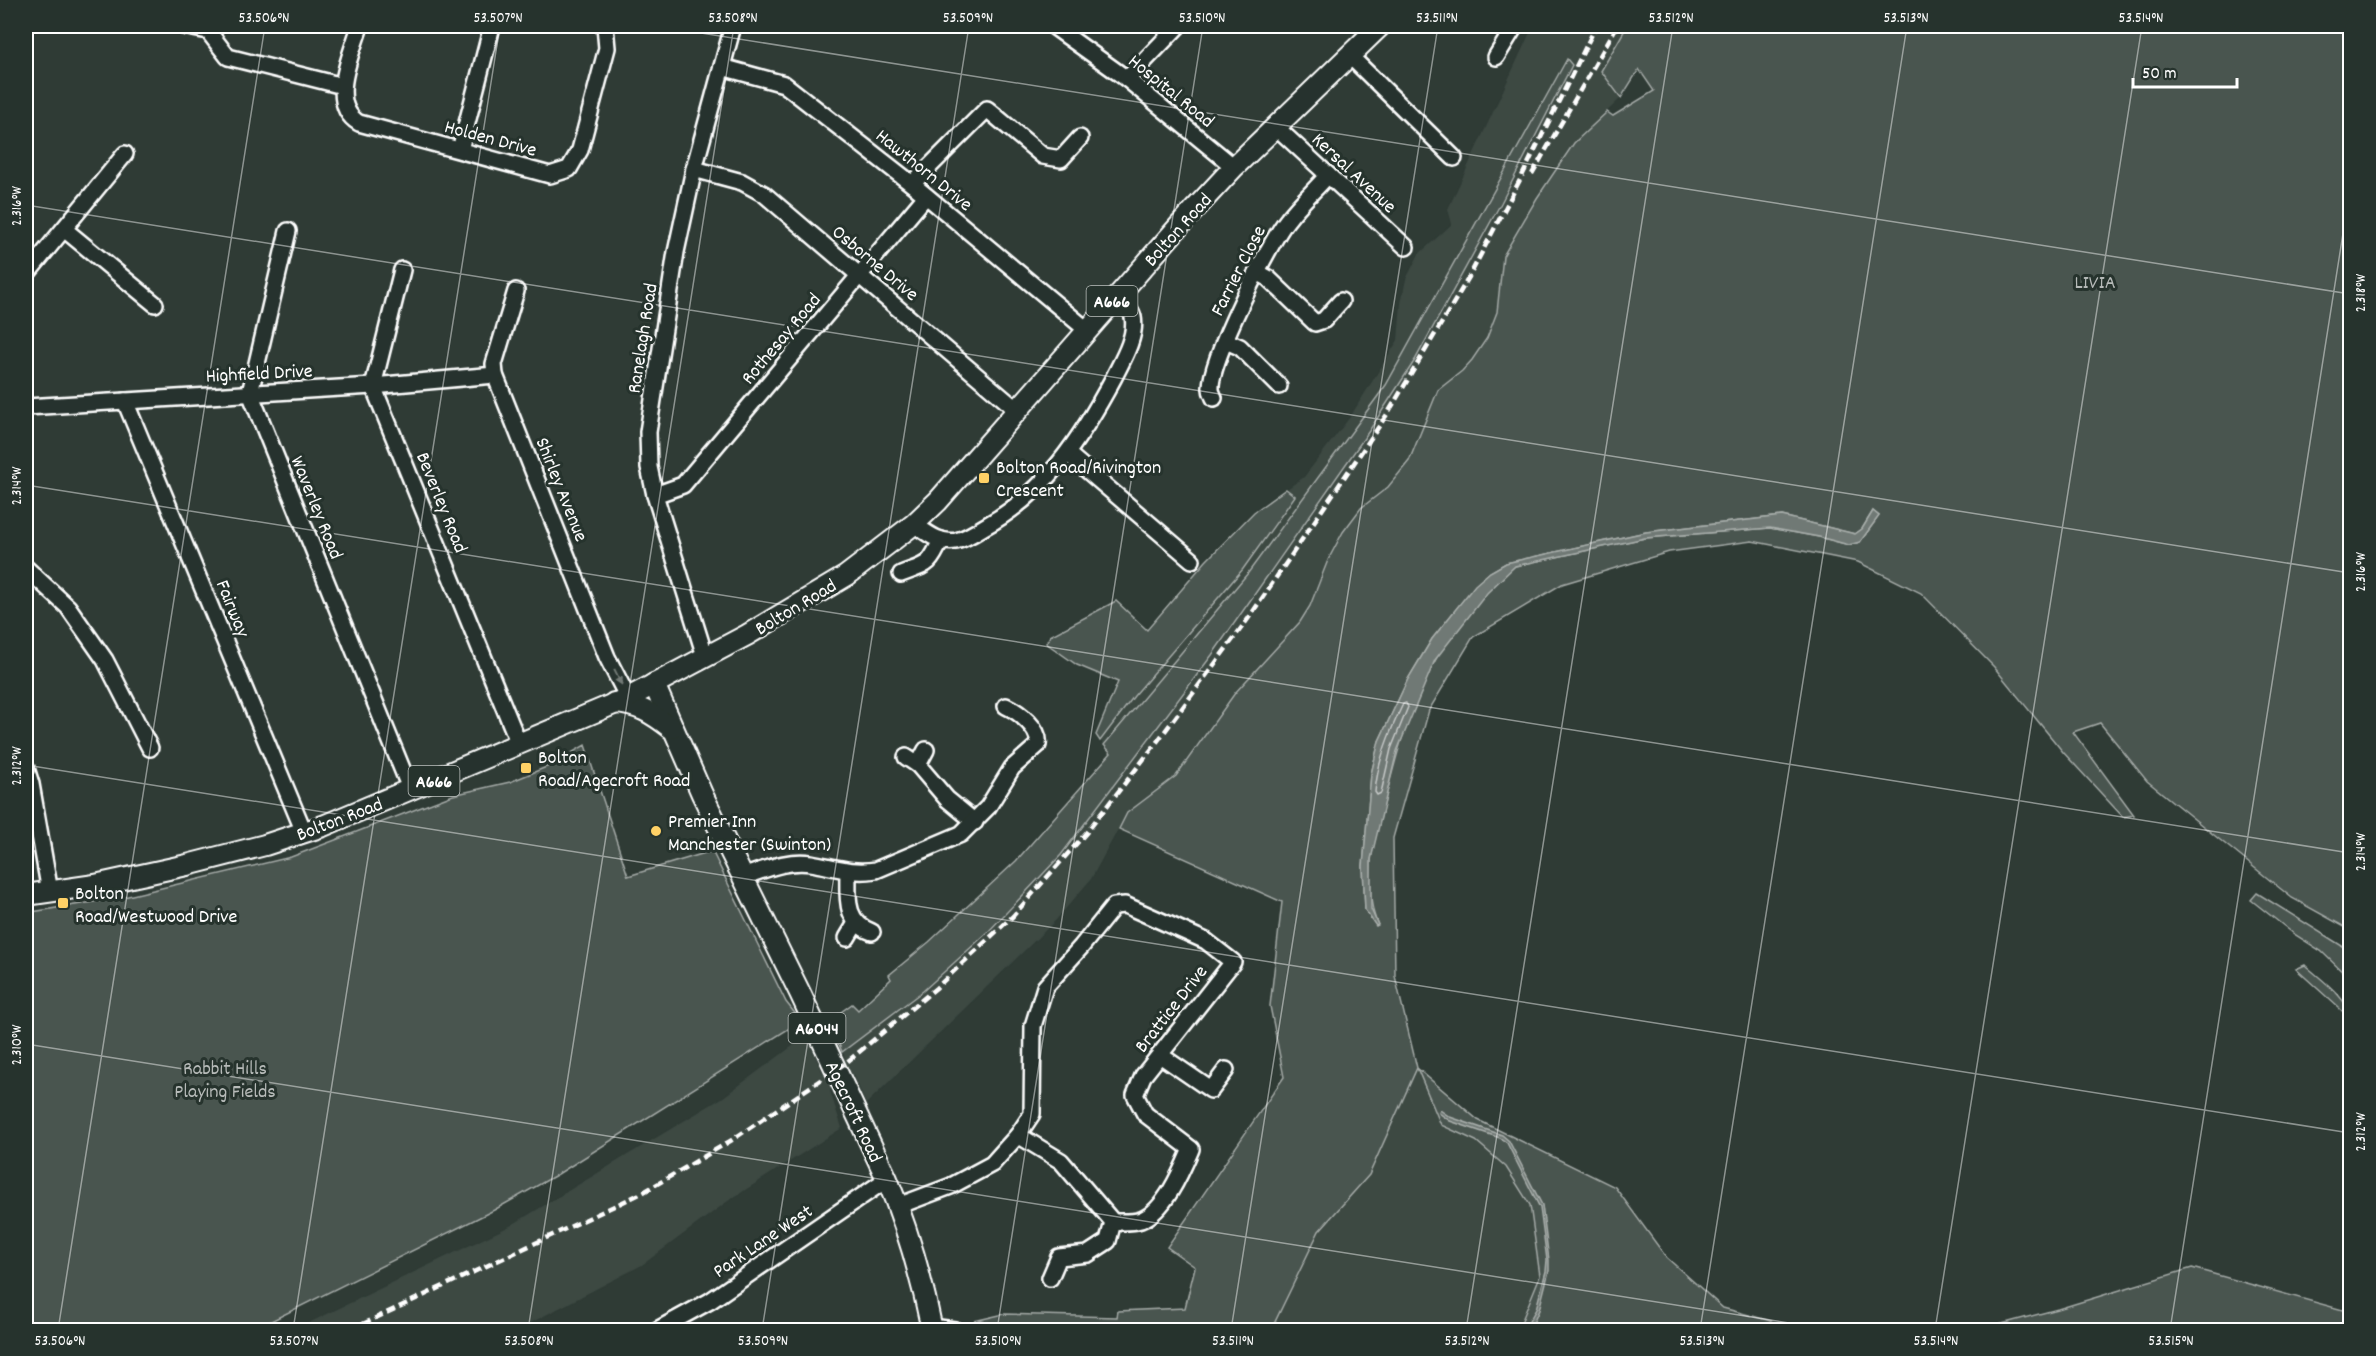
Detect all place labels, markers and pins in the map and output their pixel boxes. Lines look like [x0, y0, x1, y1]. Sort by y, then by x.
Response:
place label: Bolton Road/Rivington Crescent [996, 455, 1161, 506]
marker: Bolton Road/Rivington Crescent [977, 471, 991, 485]
place label: Bolton Road/Agecroft Road [538, 745, 690, 796]
marker: Bolton Road/Agecroft Road [519, 761, 533, 775]
place label: Premier Inn Manchester (Swinton) [668, 809, 831, 860]
marker: Premier Inn Manchester (Swinton) [649, 824, 663, 838]
place label: Bolton Road/Westwood Drive [75, 881, 238, 932]
marker: Bolton Road/Westwood Drive [56, 896, 70, 910]

